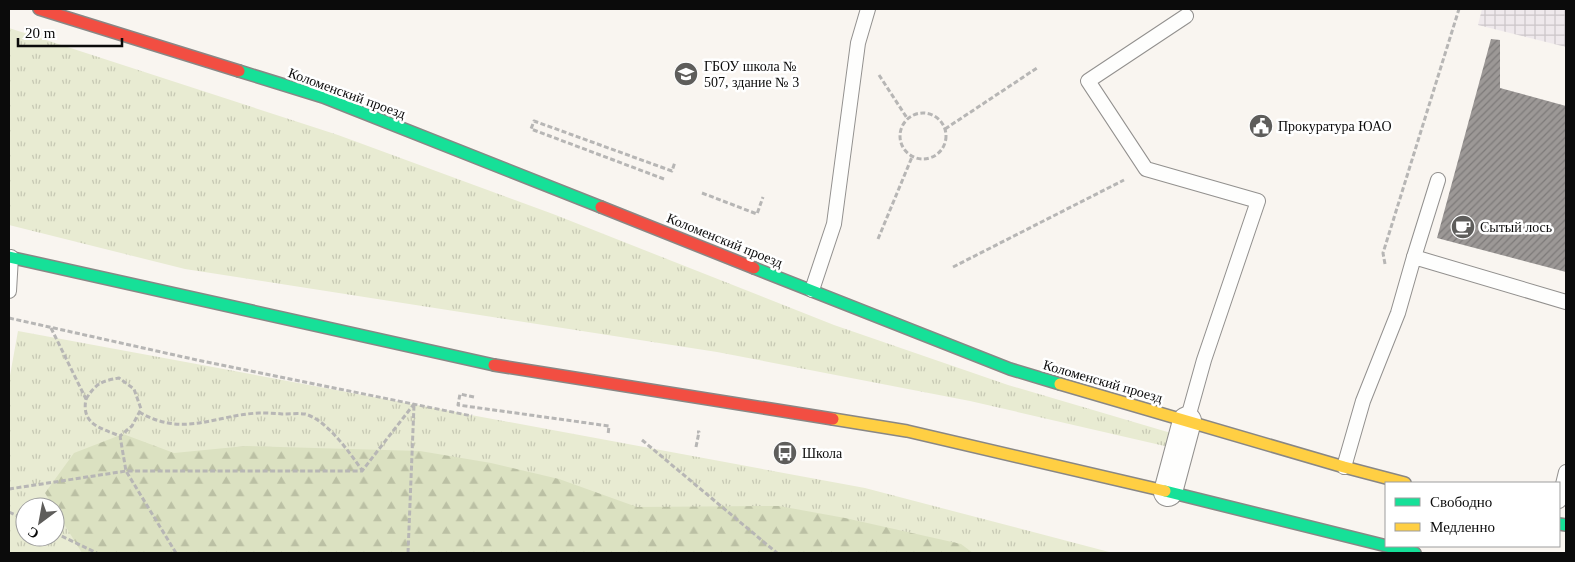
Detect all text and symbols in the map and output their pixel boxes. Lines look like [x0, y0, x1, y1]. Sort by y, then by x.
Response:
scale bar [18, 15, 121, 47]
text: 20 m [25, 25, 56, 41]
place label: ГБОУ школа № 507, здание № 3 [704, 59, 799, 90]
school or university icon: ГБОУ школа № 507, здание № 3 [673, 61, 699, 87]
street label: Коломенский проезд [286, 65, 408, 122]
public building icon: Прокуратура ЮАО [1248, 113, 1274, 139]
place label: Прокуратура ЮАО [1278, 119, 1392, 134]
street label: Коломенский проезд [665, 210, 785, 271]
cafe icon: Сытый лось [1450, 214, 1476, 240]
place label: Сытый лось [1480, 220, 1552, 235]
street label: Коломенский проезд [1041, 357, 1164, 406]
bus stop icon: Школа [772, 440, 798, 466]
place label: Школа [802, 446, 843, 461]
legend [1385, 482, 1560, 547]
text: Свободно [1430, 494, 1492, 510]
north arrow [15, 497, 65, 547]
text: Медленно [1430, 519, 1495, 535]
text: С [25, 524, 42, 542]

